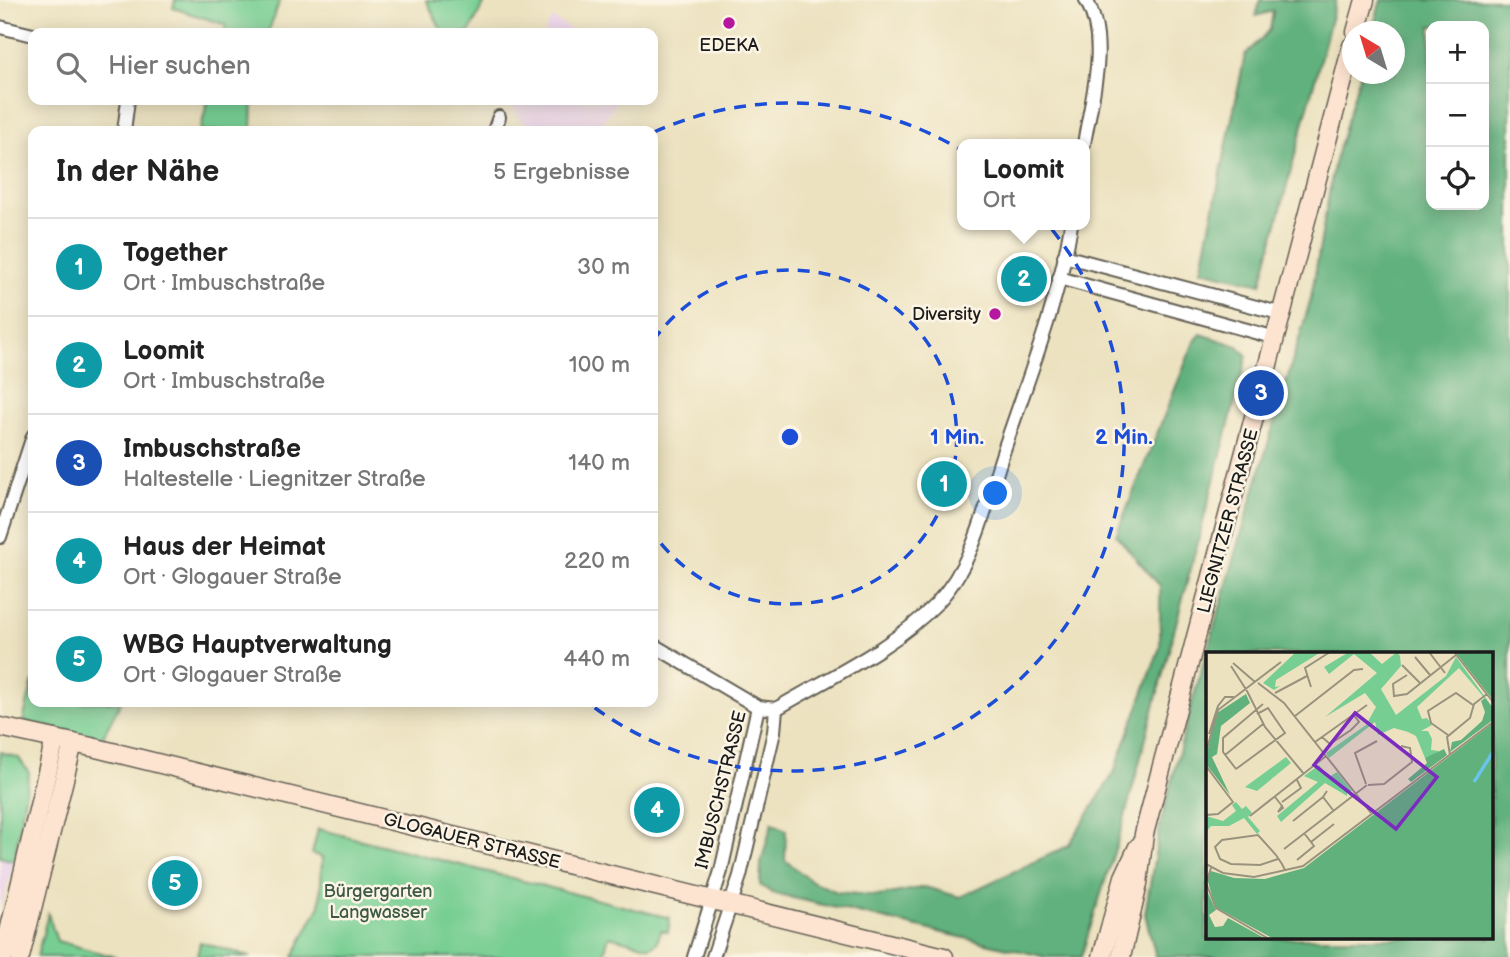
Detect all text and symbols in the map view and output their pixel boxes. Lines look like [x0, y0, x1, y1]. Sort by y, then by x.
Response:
marker: EDEKA [721, 15, 737, 31]
north arrow [1342, 21, 1405, 84]
map controls [1426, 21, 1489, 210]
button: + [1426, 21, 1489, 84]
search box [28, 28, 658, 105]
place label: EDEKA [699, 35, 759, 56]
icon: search [52, 48, 90, 86]
text: Hier suchen [108, 51, 251, 82]
button: − [1426, 84, 1489, 147]
popup [957, 139, 1090, 230]
button: locate [1426, 147, 1489, 210]
text: In der Nähe [56, 154, 219, 190]
text: Loomit [983, 155, 1064, 186]
text: 5 Ergebnisse [493, 158, 630, 186]
text: Ort [983, 186, 1016, 214]
text: Together [123, 238, 228, 269]
text: 1 [74, 253, 84, 281]
text: 30 m [577, 253, 630, 281]
pin: 2 [1001, 253, 1047, 305]
text: Ort · Imbuschstraße [123, 269, 325, 297]
place label: Diversity [912, 304, 982, 325]
marker: Diversity [987, 306, 1003, 322]
text: Loomit [123, 336, 204, 367]
text: 2 [72, 351, 86, 379]
text: 100 m [569, 351, 630, 379]
text: Ort · Imbuschstraße [123, 367, 325, 395]
pin: 3 [1238, 367, 1284, 419]
centre of rings [778, 425, 802, 449]
text: 1 Min. [930, 425, 984, 450]
text: 2 Min. [1095, 425, 1153, 450]
street label: LIEGNITZER STRASSE [1193, 426, 1263, 615]
text: Imbuschstraße [123, 434, 301, 465]
text: 3 [72, 449, 86, 477]
text: 140 m [568, 449, 630, 477]
pin: 1 [921, 458, 967, 510]
text: Haltestelle · Liegnitzer Straße [123, 465, 426, 493]
your location [978, 476, 1012, 510]
text: Haus der Heimat [123, 532, 325, 563]
text: 4 [72, 547, 86, 575]
text: 220 m [564, 547, 630, 575]
text: Ort · Glogauer Straße [123, 563, 342, 591]
text: WBG Hauptverwaltung [123, 630, 392, 661]
text: 5 [72, 645, 86, 673]
text: 440 m [563, 645, 630, 673]
inset map [1206, 652, 1492, 940]
text: Ort · Glogauer Straße [123, 661, 342, 689]
street label: IMBUSCHSTRASSE [691, 709, 751, 871]
pin: 4 [634, 784, 680, 836]
street label: GLOGAUER STRASSE [381, 809, 563, 873]
pin: 5 [152, 857, 198, 909]
park label: Bürgergarten Langwasser [324, 881, 432, 923]

